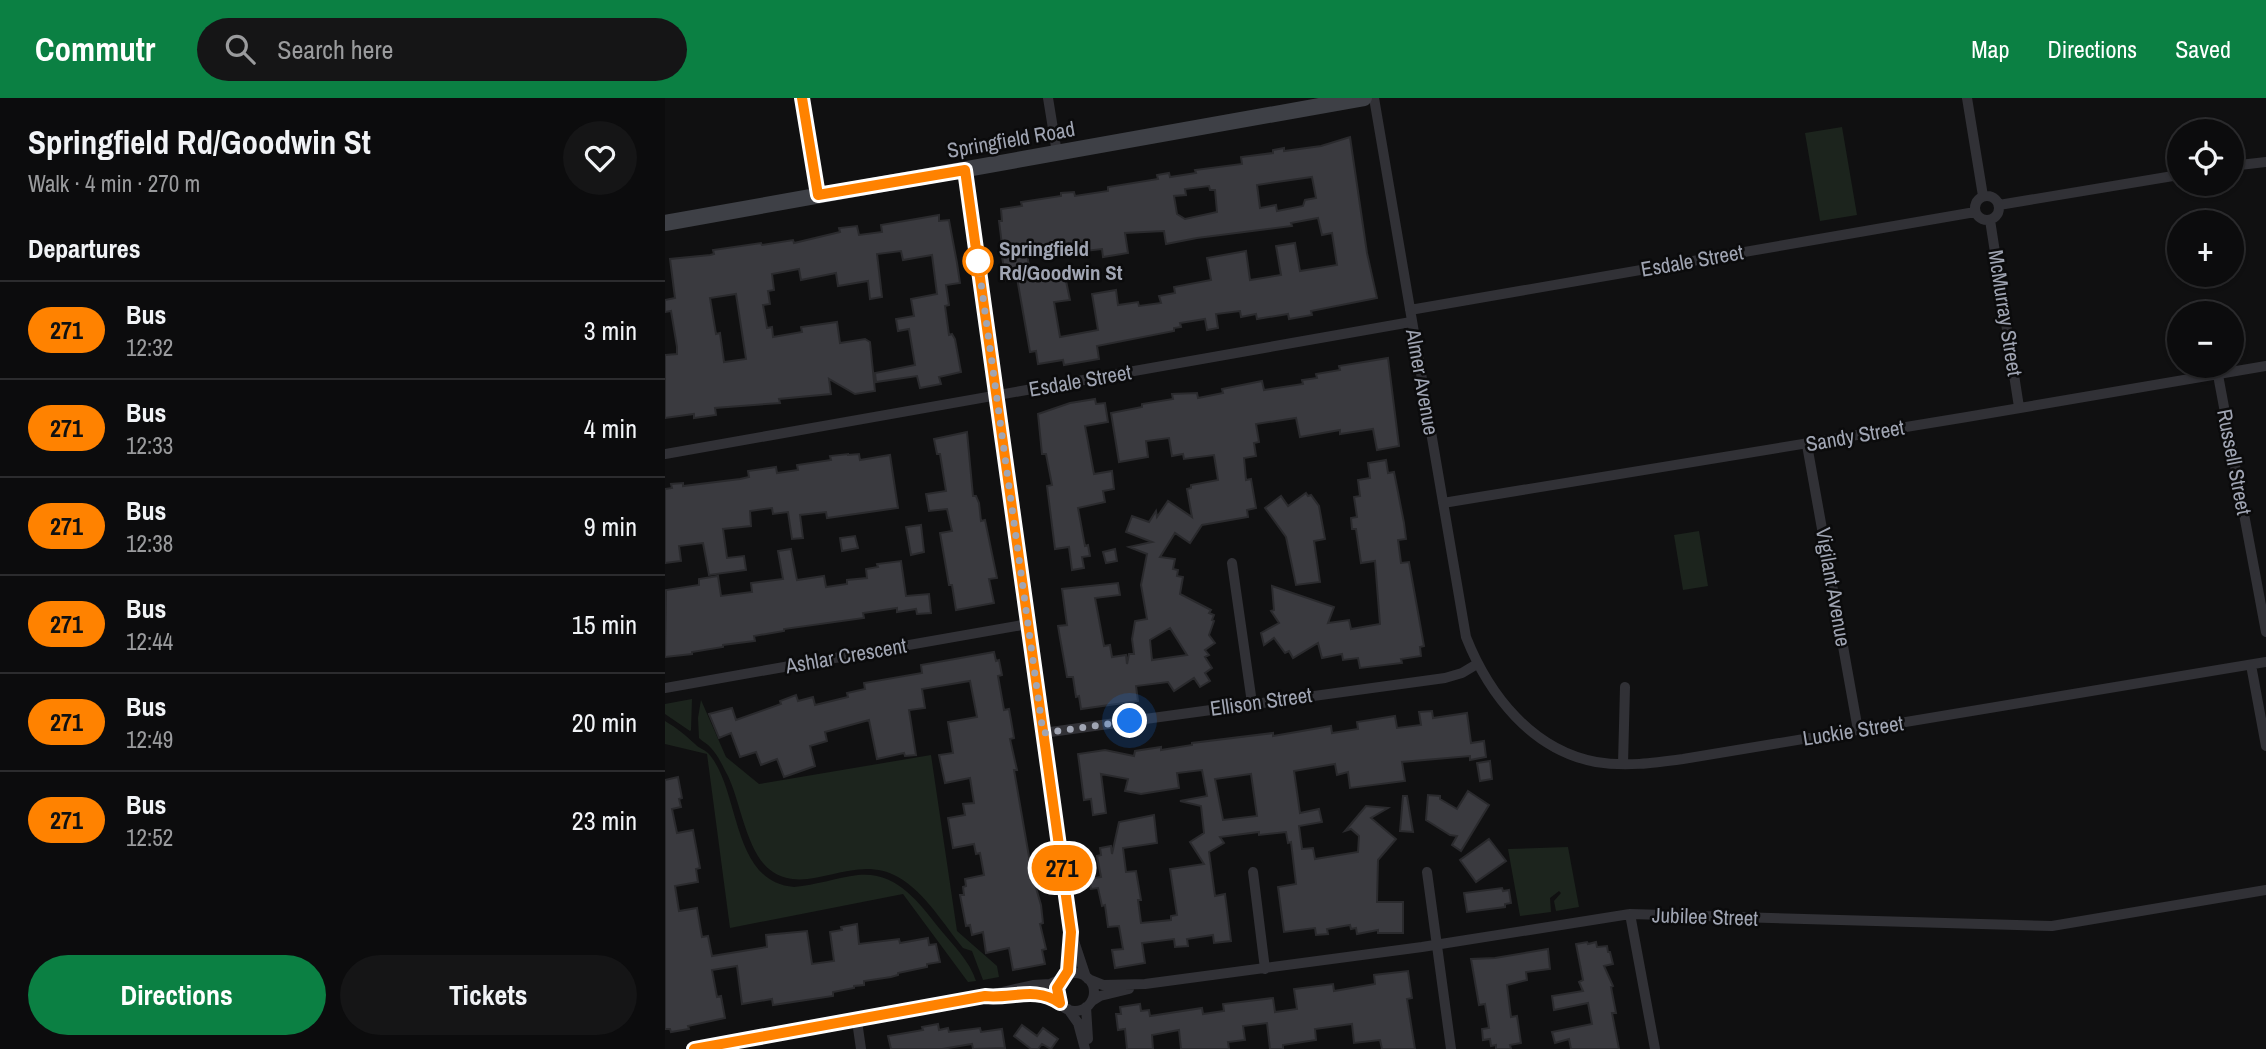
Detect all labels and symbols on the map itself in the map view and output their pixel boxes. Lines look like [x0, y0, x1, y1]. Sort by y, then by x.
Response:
street label: Springfield Road [945, 114, 1077, 165]
place label: Springfield Rd/Goodwin St [999, 234, 1123, 287]
street label: Esdale Street [1638, 237, 1746, 284]
marker: Springfield Rd/Goodwin St [963, 246, 993, 276]
street label: McMurray Street [1981, 248, 2030, 378]
street label: Almer Avenue [1399, 326, 1446, 437]
street label: Esdale Street [1026, 357, 1134, 404]
street label: Russell Street [2210, 407, 2259, 517]
street label: Sandy Street [1803, 413, 1907, 458]
street label: Vigilant Avenue [1809, 525, 1858, 649]
street label: Ashlar Crescent [782, 631, 909, 681]
street label: Ellison Street [1208, 680, 1314, 723]
your location [1112, 703, 1147, 738]
street label: Luckie Street [1801, 708, 1906, 753]
line badge: 271 [1022, 845, 1102, 891]
street label: Jubilee Street [1651, 900, 1759, 933]

